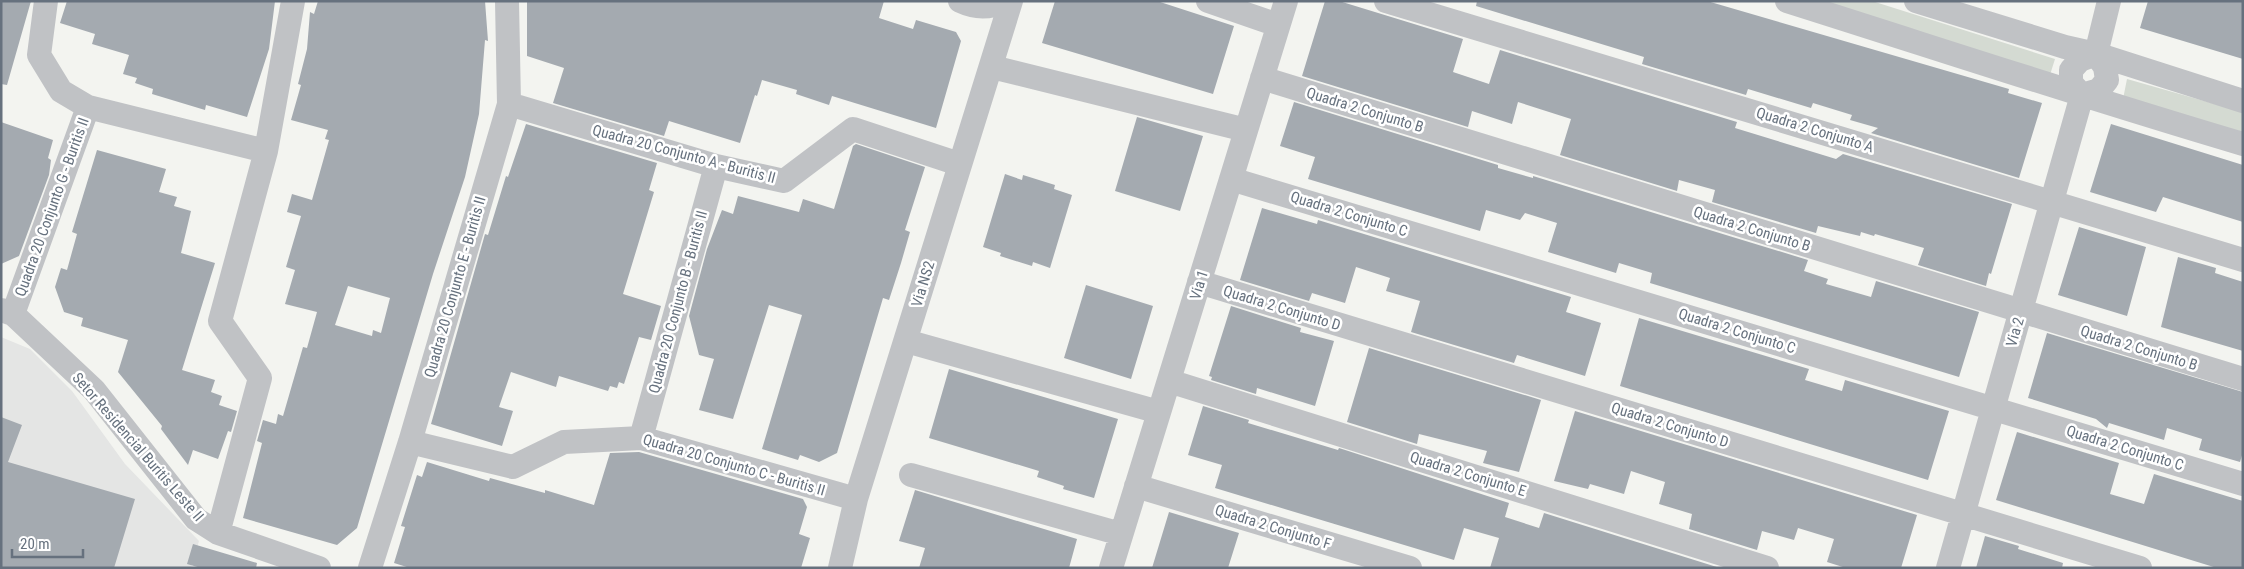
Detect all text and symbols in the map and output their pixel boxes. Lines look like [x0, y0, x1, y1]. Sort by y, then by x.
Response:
street label: Quadra 2 Conjunto B [1304, 84, 1426, 136]
street label: Quadra 2 Conjunto A [1754, 104, 1876, 157]
street label: Quadra 20 Conjunto G - Buritis II [11, 115, 93, 299]
street label: Quadra 20 Conjunto A - Buritis II [590, 121, 778, 187]
street label: Quadra 2 Conjunto C [1288, 188, 1410, 240]
street label: Quadra 20 Conjunto E - Buritis II [420, 194, 490, 380]
street label: Quadra 2 Conjunto B [1691, 203, 1813, 255]
street label: Quadra 20 Conjunto B - Buritis II [645, 209, 711, 395]
street label: Via NS2 [908, 259, 938, 309]
street label: Via 1 [1186, 268, 1212, 302]
street label: Quadra 2 Conjunto D [1221, 282, 1343, 334]
street label: Quadra 2 Conjunto C [1676, 305, 1798, 357]
street label: Via 2 [2002, 315, 2028, 349]
street label: Quadra 2 Conjunto B [2078, 322, 2200, 374]
street label: Setor Residencial Buritis Leste II [69, 369, 207, 525]
street label: Quadra 2 Conjunto D [1609, 399, 1731, 451]
street label: Quadra 2 Conjunto C [2064, 422, 2186, 474]
street label: Quadra 20 Conjunto C - Buritis II [641, 430, 827, 500]
street label: Quadra 2 Conjunto E [1408, 448, 1528, 500]
street label: Quadra 2 Conjunto F [1213, 501, 1333, 553]
scale bar [12, 526, 84, 558]
text: 20 m [20, 535, 50, 553]

